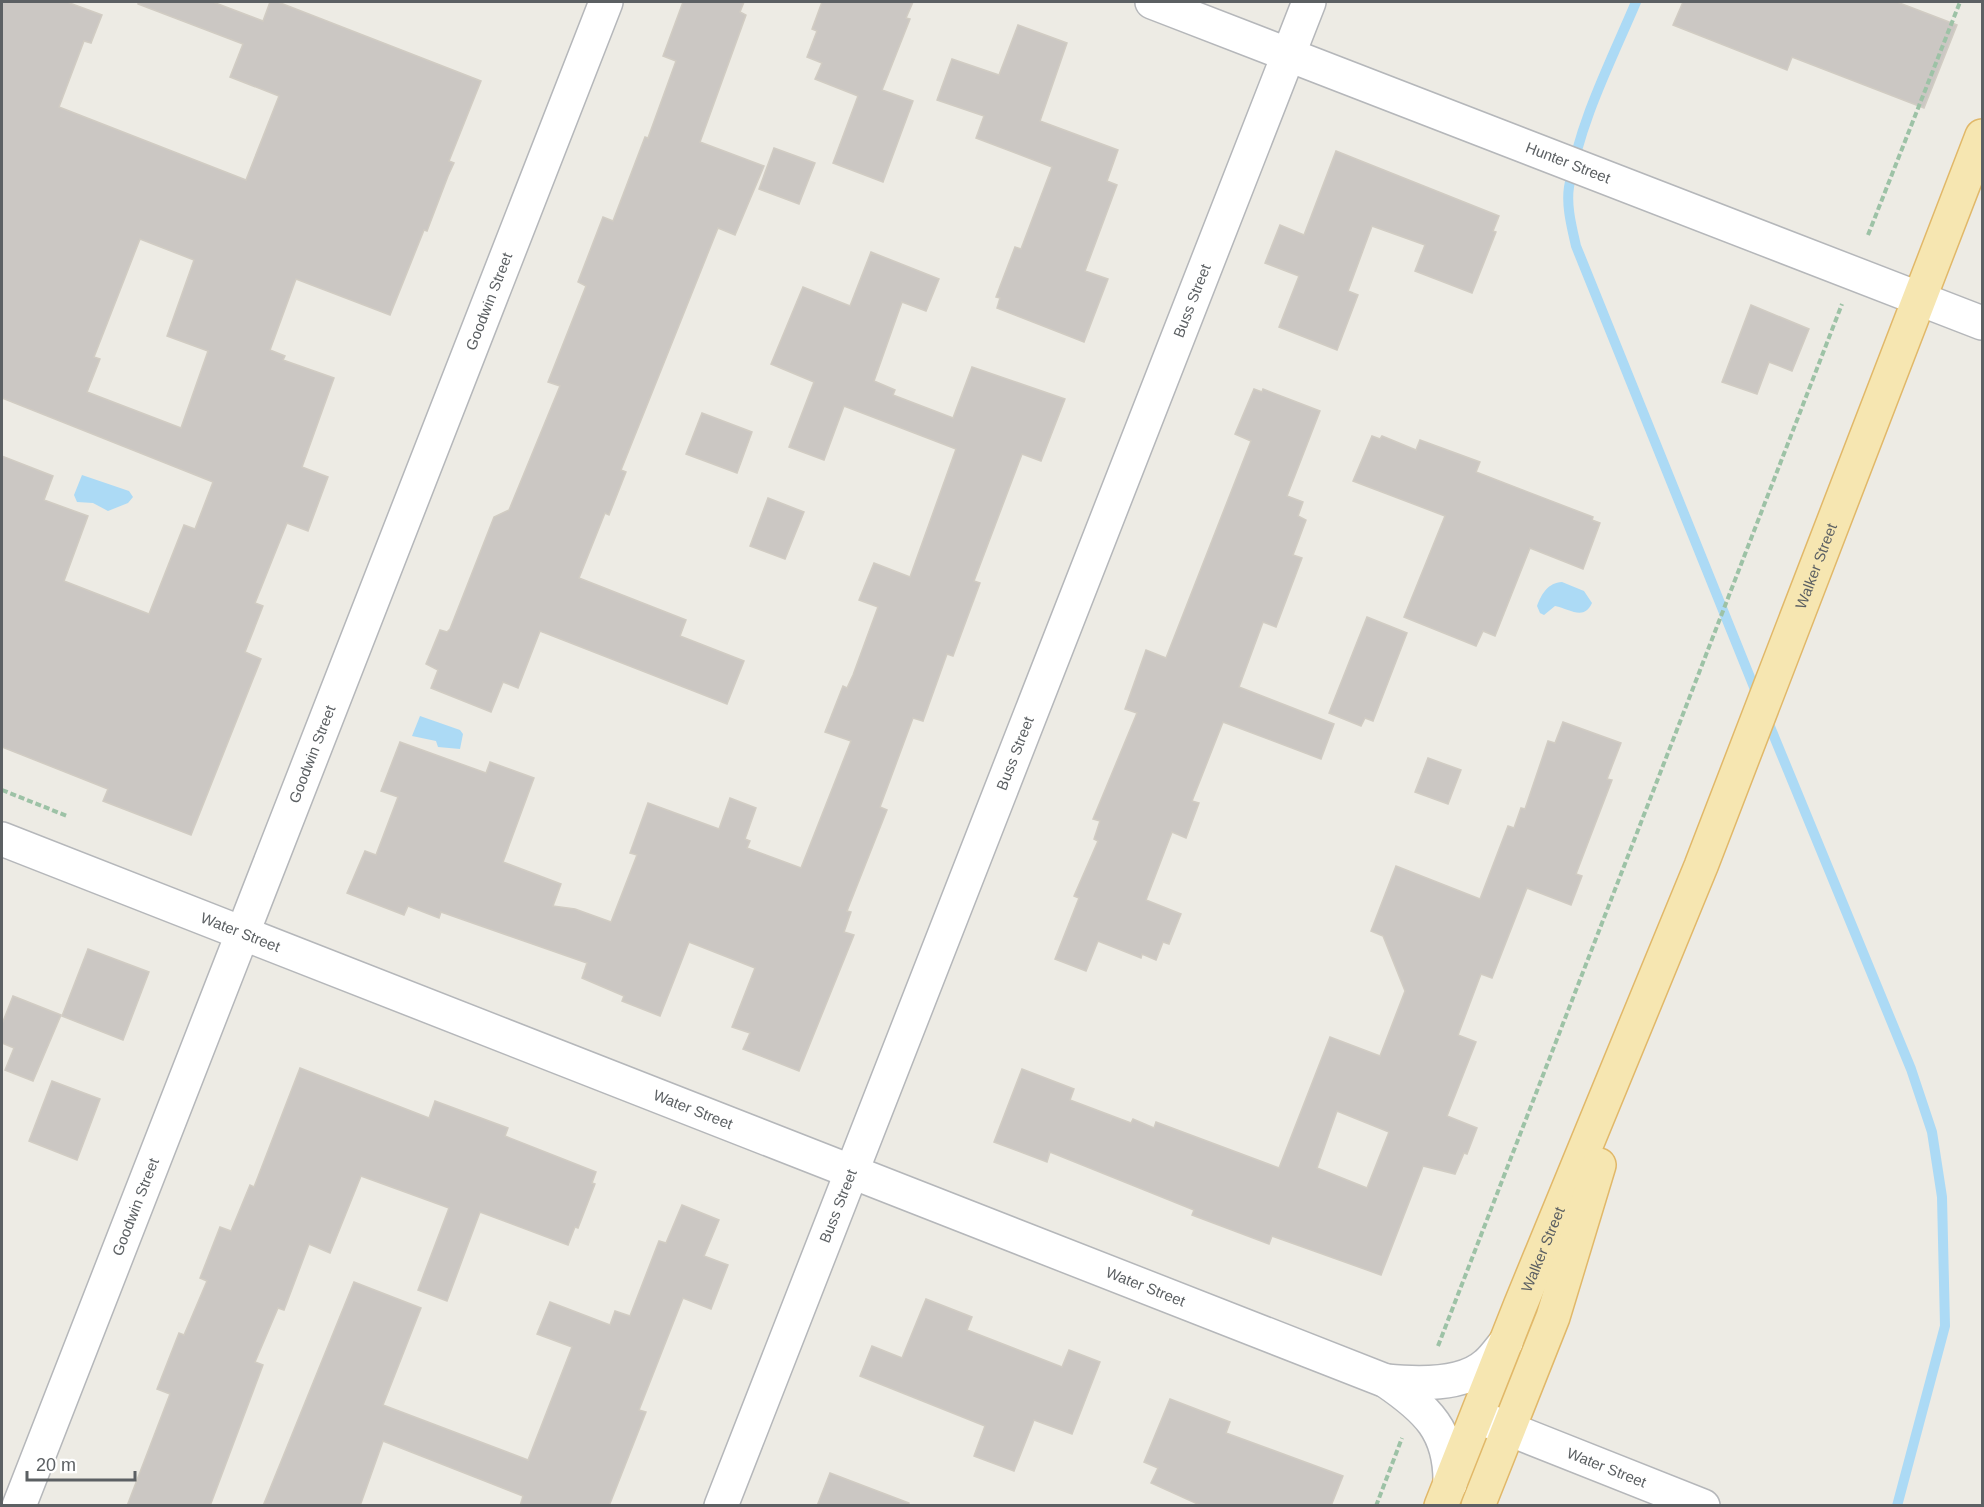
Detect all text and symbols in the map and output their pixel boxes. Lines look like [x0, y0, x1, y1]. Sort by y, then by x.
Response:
street label: Hunter Street [1523, 138, 1614, 187]
street label: Goodwin Street [462, 249, 516, 353]
street label: Buss Street [1170, 261, 1214, 340]
street label: Walker Street [1792, 520, 1840, 611]
street label: Goodwin Street [285, 702, 339, 805]
street label: Buss Street [993, 713, 1037, 793]
street label: Water Street [198, 909, 283, 955]
street label: Water Street [651, 1086, 736, 1133]
street label: Goodwin Street [109, 1155, 162, 1258]
street label: Buss Street [816, 1166, 860, 1245]
street label: Walker Street [1518, 1204, 1568, 1294]
street label: Water Street [1104, 1263, 1188, 1310]
scale bar [27, 1444, 135, 1482]
street label: Water Street [1565, 1444, 1649, 1491]
text: 20 m [36, 1455, 76, 1475]

